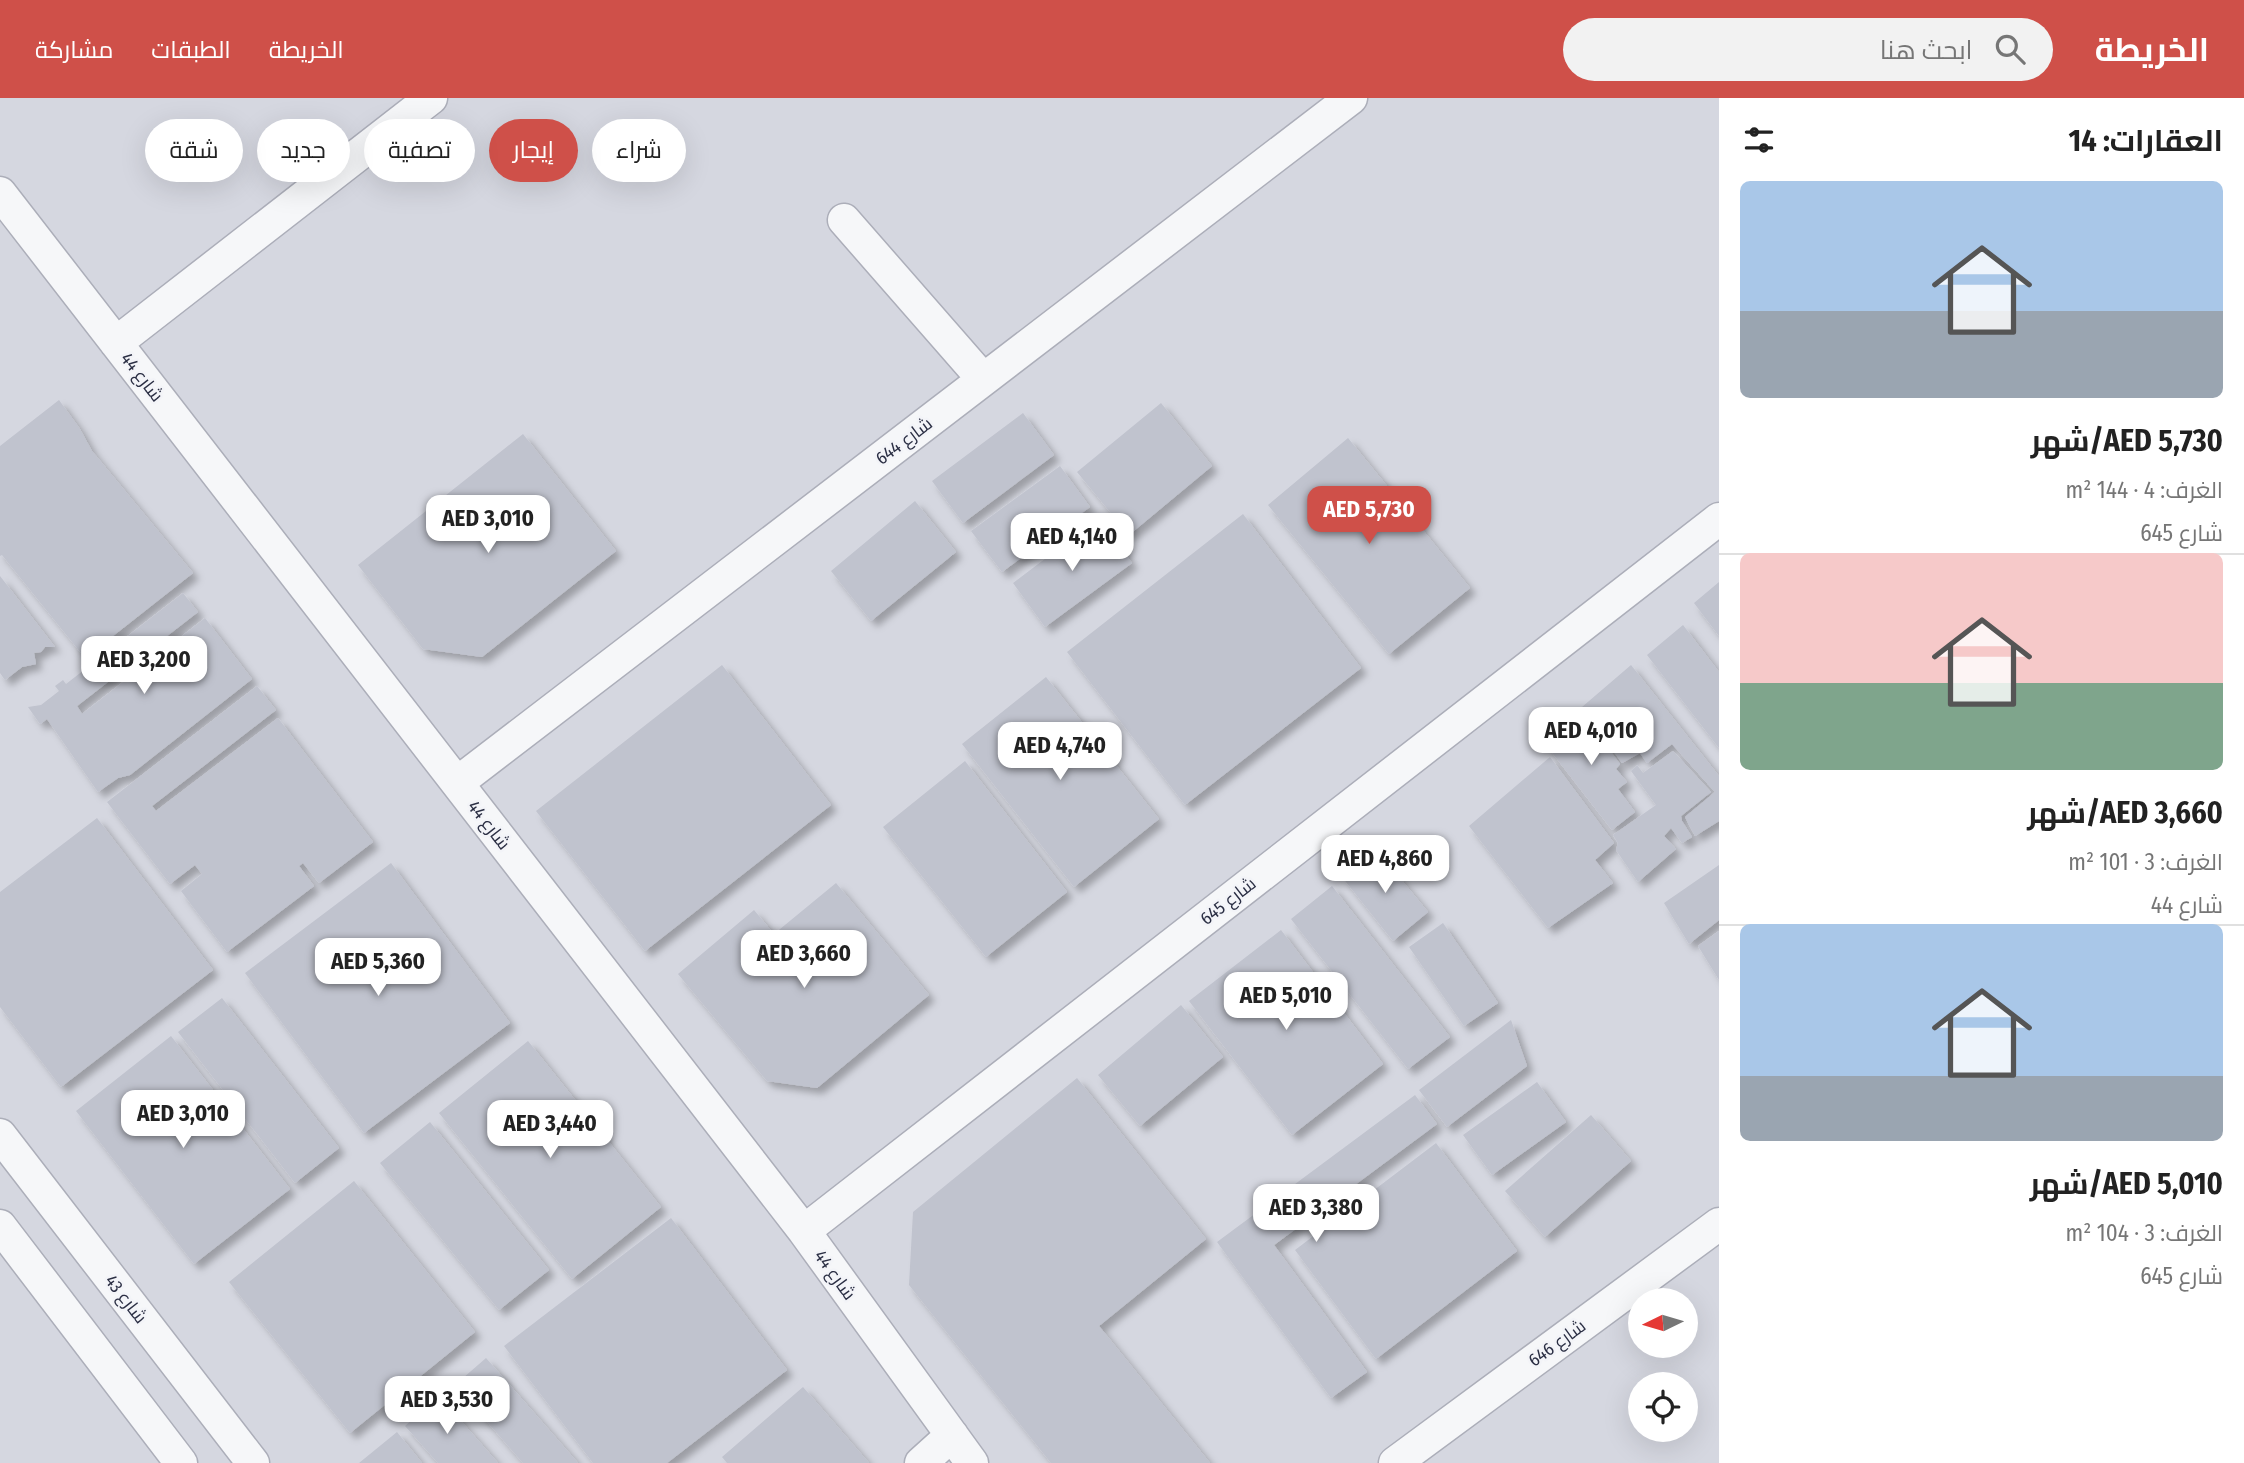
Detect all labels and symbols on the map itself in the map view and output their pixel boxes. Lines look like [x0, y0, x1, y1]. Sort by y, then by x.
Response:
street label: شارع 44 [115, 348, 168, 407]
street label: شارع 644 [871, 413, 937, 470]
pin: AED 5,730 [1289, 486, 1449, 546]
pin: AED 3,010 [408, 496, 568, 555]
pin: AED 4,140 [992, 514, 1152, 573]
pin: AED 3,200 [64, 636, 224, 696]
pin: AED 4,010 [1511, 708, 1671, 767]
pin: AED 4,740 [980, 722, 1140, 782]
street label: شارع 44 [462, 796, 515, 855]
pin: AED 4,860 [1305, 836, 1465, 895]
street label: شارع 645 [1196, 872, 1261, 930]
pin: AED 3,660 [724, 930, 884, 990]
pin: AED 5,360 [298, 939, 458, 998]
pin: AED 5,010 [1206, 972, 1366, 1032]
pin: AED 3,010 [103, 1090, 263, 1150]
pin: AED 3,440 [470, 1100, 630, 1160]
pin: AED 3,380 [1236, 1184, 1396, 1244]
street label: شارع 44 [809, 1246, 861, 1305]
street label: شارع 43 [99, 1270, 152, 1328]
north arrow [1628, 1288, 1698, 1358]
street label: شارع 646 [1524, 1315, 1591, 1372]
pin: AED 3,530 [367, 1376, 527, 1436]

